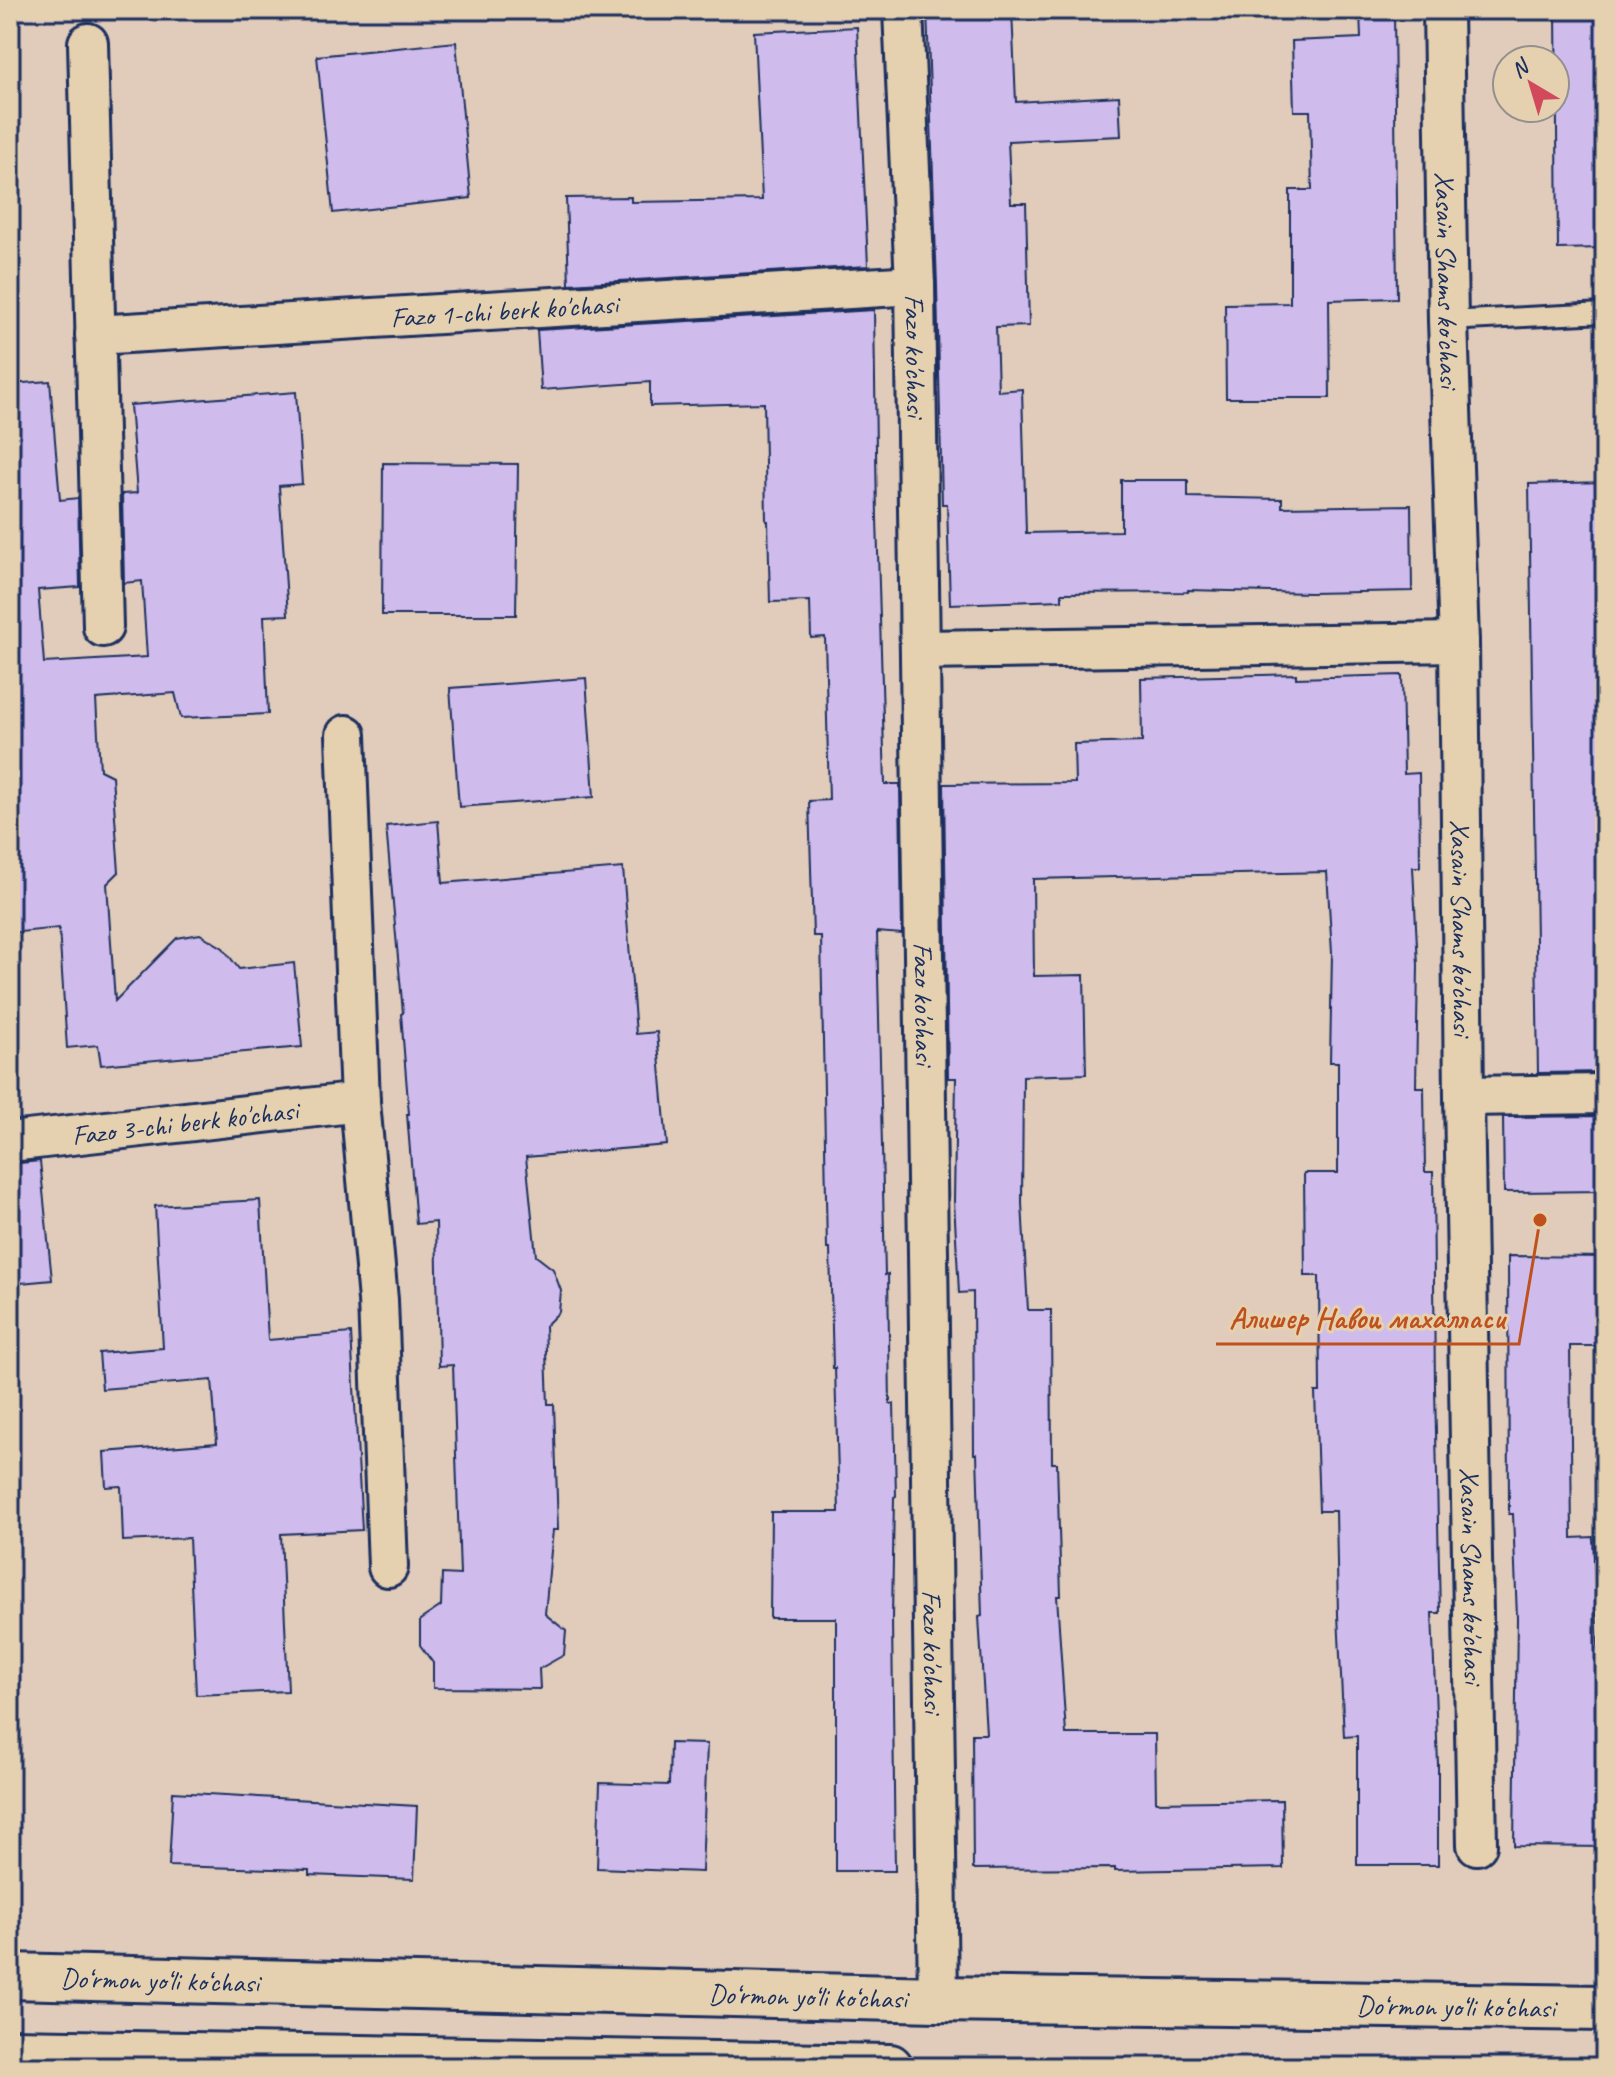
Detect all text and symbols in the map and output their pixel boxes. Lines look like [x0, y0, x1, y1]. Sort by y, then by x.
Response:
north arrow [1491, 44, 1571, 124]
text: N [1505, 52, 1536, 84]
street label: Xasain Shams ko'chasi [1428, 172, 1467, 392]
street label: Fazo 1-chi berk ko'chasi [390, 286, 623, 335]
street label: Fazo ko'chasi [897, 294, 934, 421]
street label: Xasain Shams ko'chasi [1443, 820, 1480, 1040]
street label: Fazo ko'chasi [906, 942, 943, 1069]
street label: Fazo 3-chi berk ko'chasi [70, 1092, 304, 1153]
callout: Алишер Навои махалласи [1216, 1290, 1519, 1344]
text: Алишер Навои махалласи [1229, 1299, 1507, 1337]
street label: Xasain Shams ko'chasi [1452, 1467, 1491, 1688]
street label: Fazo ko'chasi [915, 1590, 951, 1717]
street label: Do‘rmon yo‘li ko‘chasi [60, 1960, 263, 2000]
street label: Do‘rmon yo‘li ko‘chasi [708, 1976, 911, 2016]
street label: Do‘rmon yo‘li ko‘chasi [1356, 1988, 1559, 2025]

